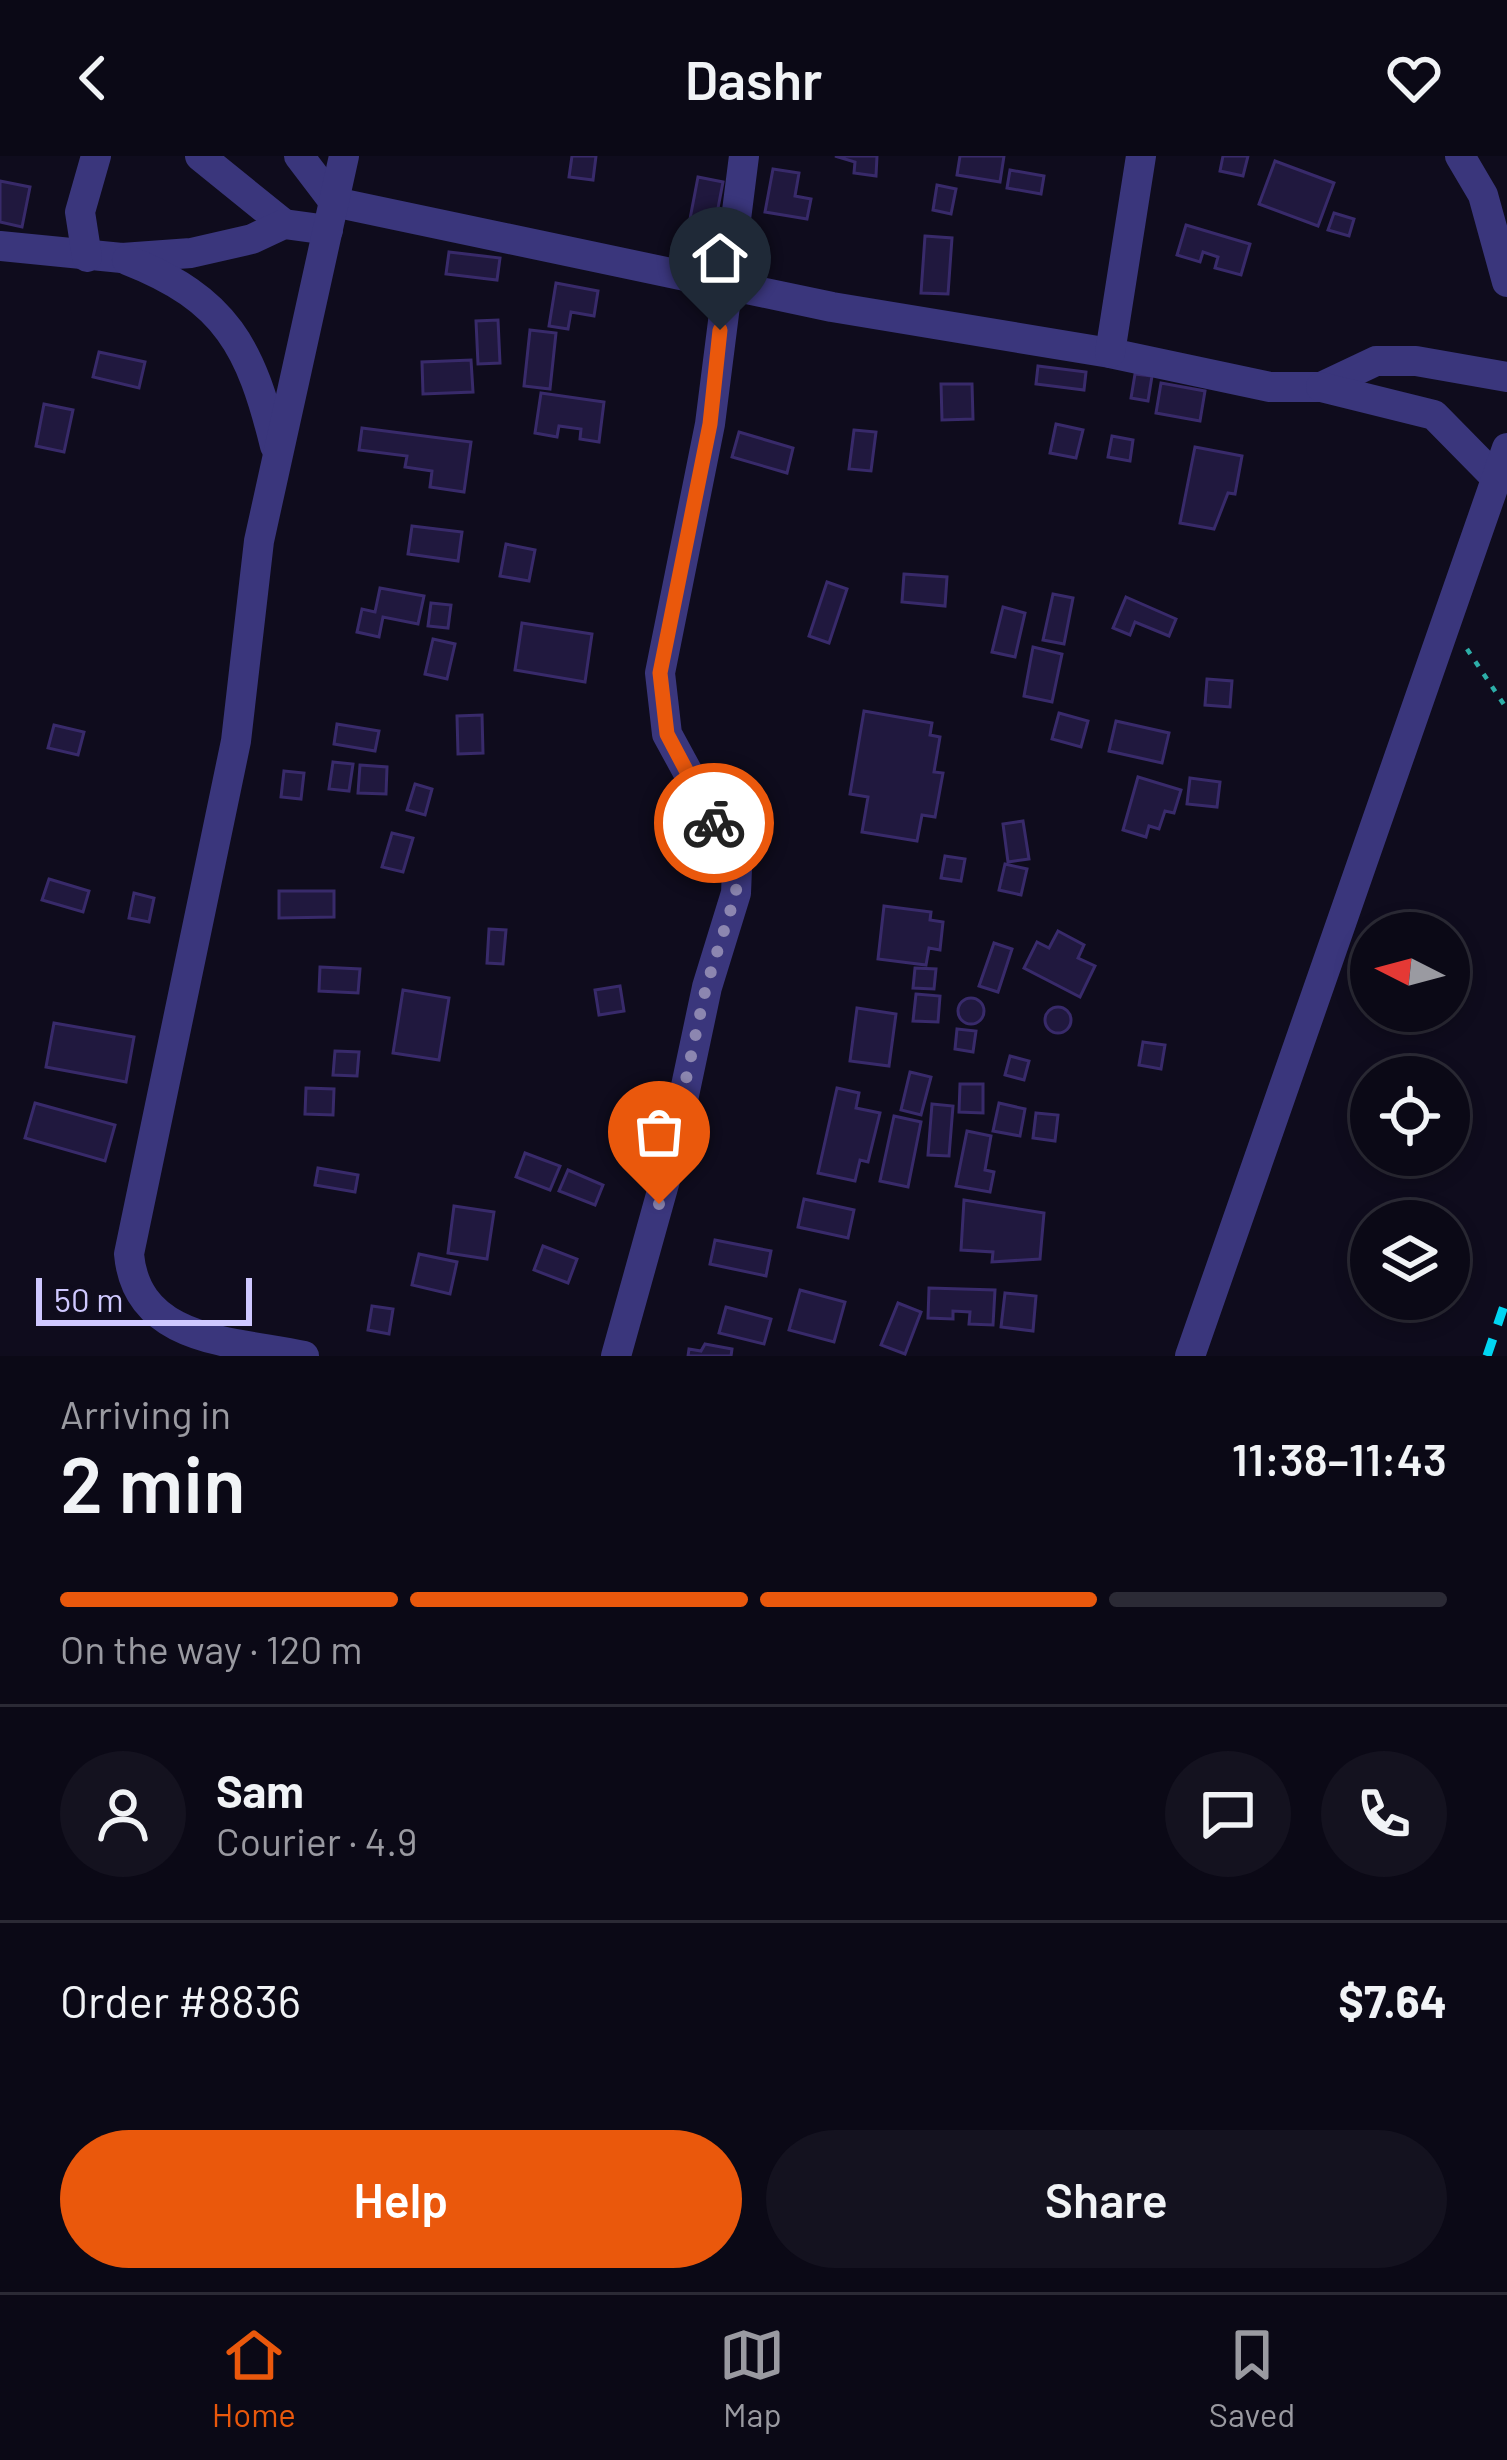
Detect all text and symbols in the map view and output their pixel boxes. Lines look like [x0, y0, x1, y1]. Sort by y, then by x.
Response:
icon: back [60, 45, 126, 111]
icon: heart [1381, 45, 1447, 111]
text: Dashr [685, 46, 822, 111]
pin [669, 207, 771, 330]
icon: home [687, 225, 753, 291]
courier [654, 763, 774, 883]
icon: bike [681, 790, 747, 856]
north arrow [1350, 912, 1470, 1032]
map controls [1350, 912, 1470, 1320]
button: locate [1350, 1056, 1470, 1176]
pin [608, 1081, 710, 1204]
icon: bag [626, 1099, 692, 1165]
button: layers [1350, 1200, 1470, 1320]
scale bar [36, 1272, 252, 1325]
text: 50 m [54, 1279, 124, 1319]
text: Arriving in [60, 1390, 231, 1437]
text: 11:38–11:43 [1232, 1431, 1447, 1485]
text: 2 min [60, 1435, 246, 1529]
text: On the way · 120 m [60, 1625, 362, 1672]
button: person [60, 1751, 186, 1877]
button: chat [1165, 1751, 1291, 1877]
button: phone [1321, 1751, 1447, 1877]
text: Sam [216, 1763, 304, 1817]
text: Courier · 4.9 [216, 1817, 417, 1864]
text: Order #8836 [60, 1973, 301, 2027]
text: $7.64 [1338, 1973, 1447, 2027]
button: Help [60, 2130, 742, 2268]
button: Share [766, 2130, 1447, 2268]
tab: Home [212, 2322, 296, 2434]
tab: Map [719, 2322, 785, 2434]
tab: Saved [1209, 2322, 1295, 2434]

